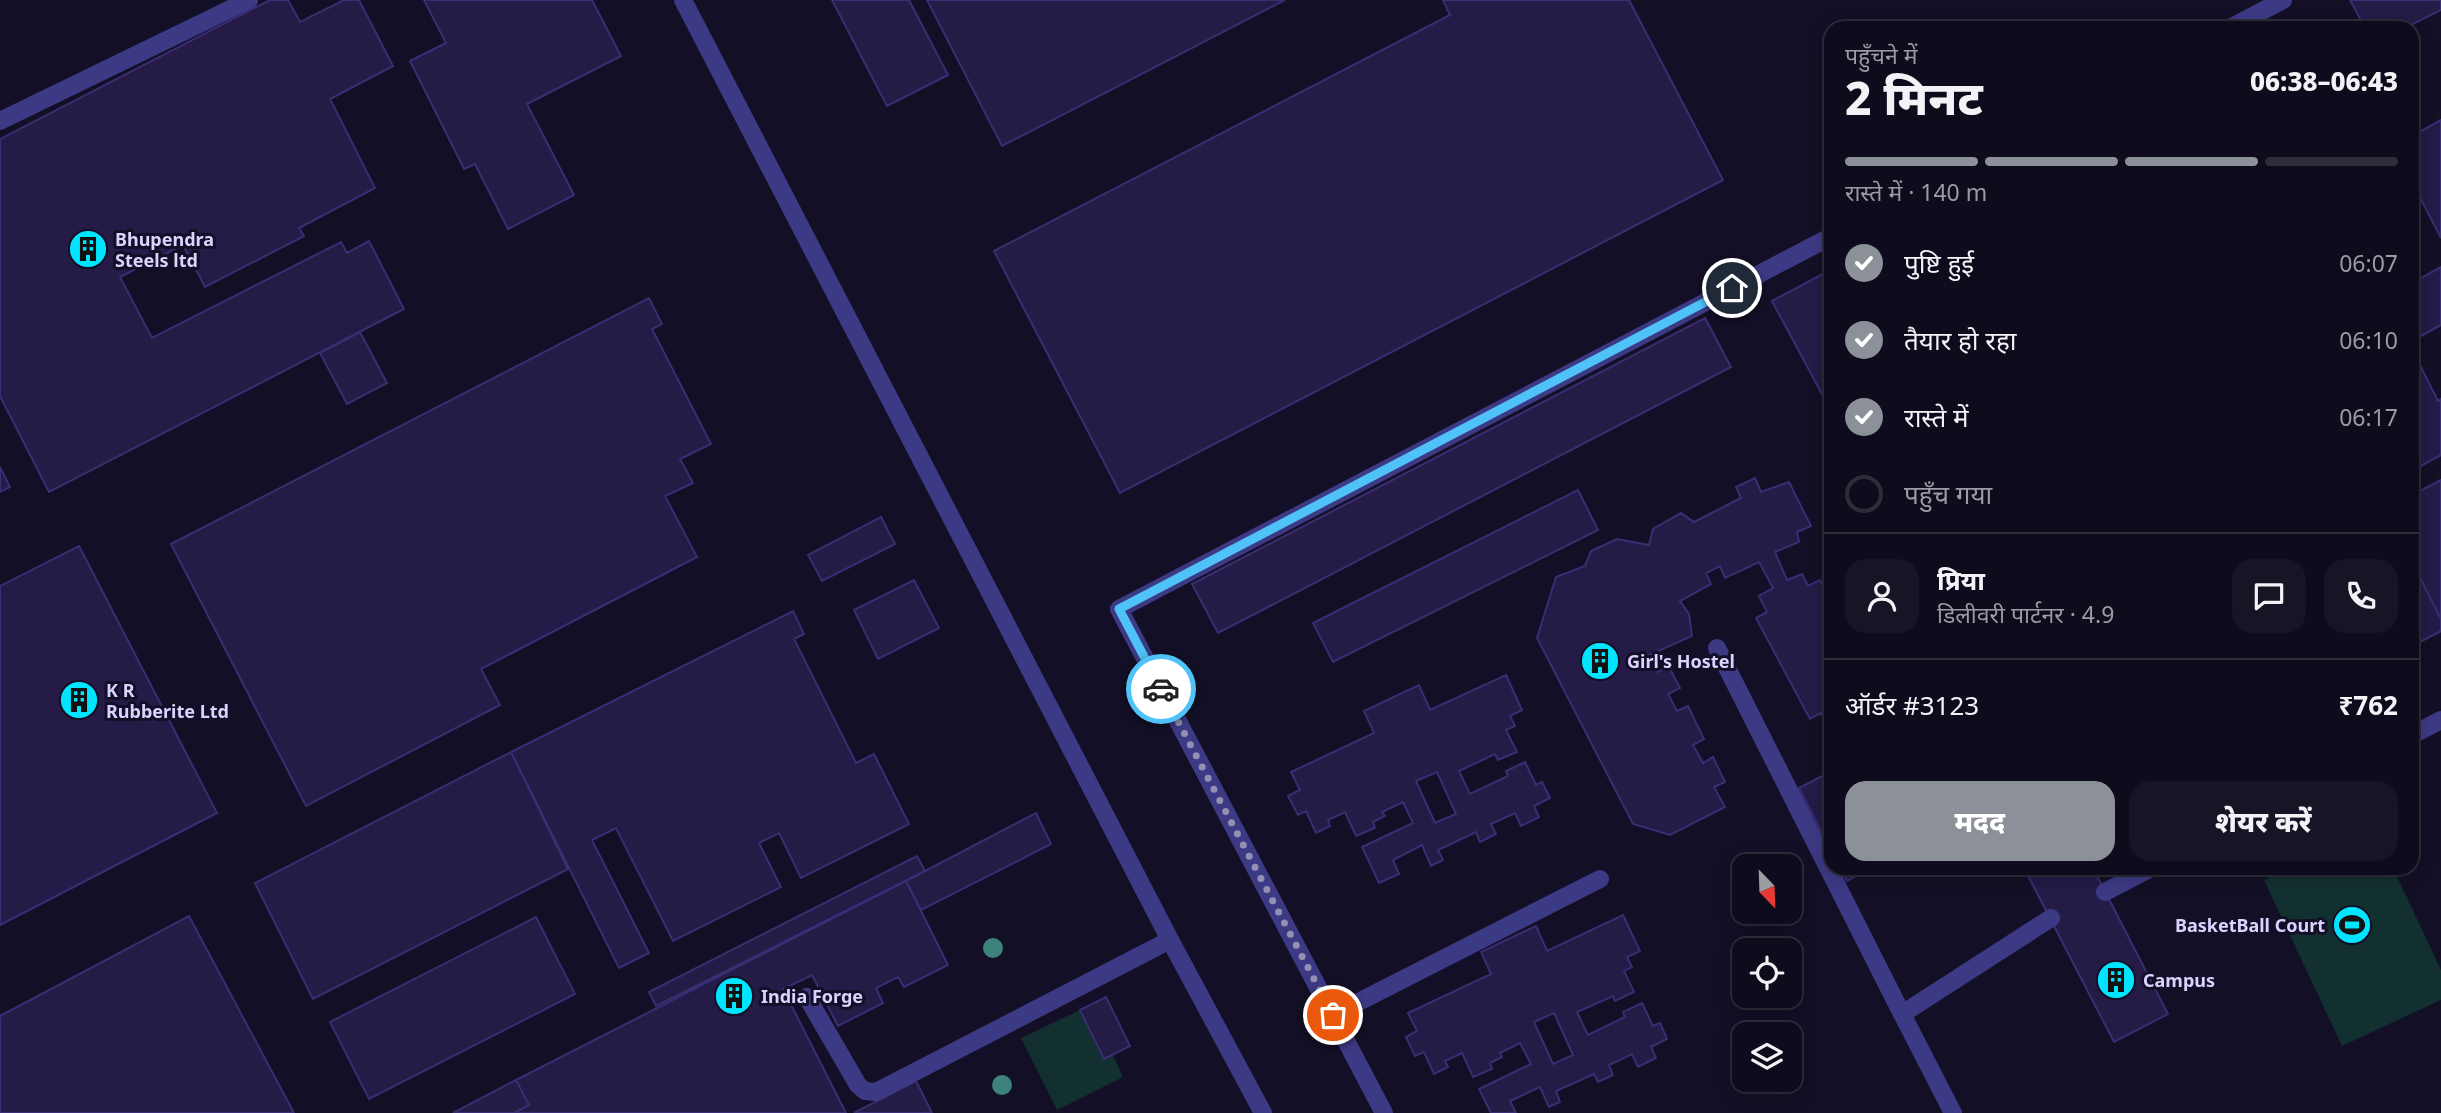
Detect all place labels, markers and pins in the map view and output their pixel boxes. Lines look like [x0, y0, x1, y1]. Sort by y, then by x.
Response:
place label: Bhupendra Steels ltd [115, 227, 214, 272]
building icon: Bhupendra Steels ltd [67, 228, 109, 270]
pin [1702, 258, 1762, 318]
building icon: Girl's Hostel [1579, 640, 1621, 682]
place label: Girl's Hostel [1627, 649, 1735, 673]
place label: K R Rubberite Ltd [106, 678, 229, 723]
building icon: K R Rubberite Ltd [58, 679, 100, 721]
sports icon: BasketBall Court [2331, 904, 2373, 946]
place label: BasketBall Court [2175, 913, 2325, 937]
building icon: Campus [2095, 959, 2137, 1001]
place label: Campus [2143, 968, 2215, 992]
building icon: India Forge [713, 975, 755, 1017]
place label: India Forge [761, 984, 863, 1008]
pin [1303, 985, 1363, 1045]

